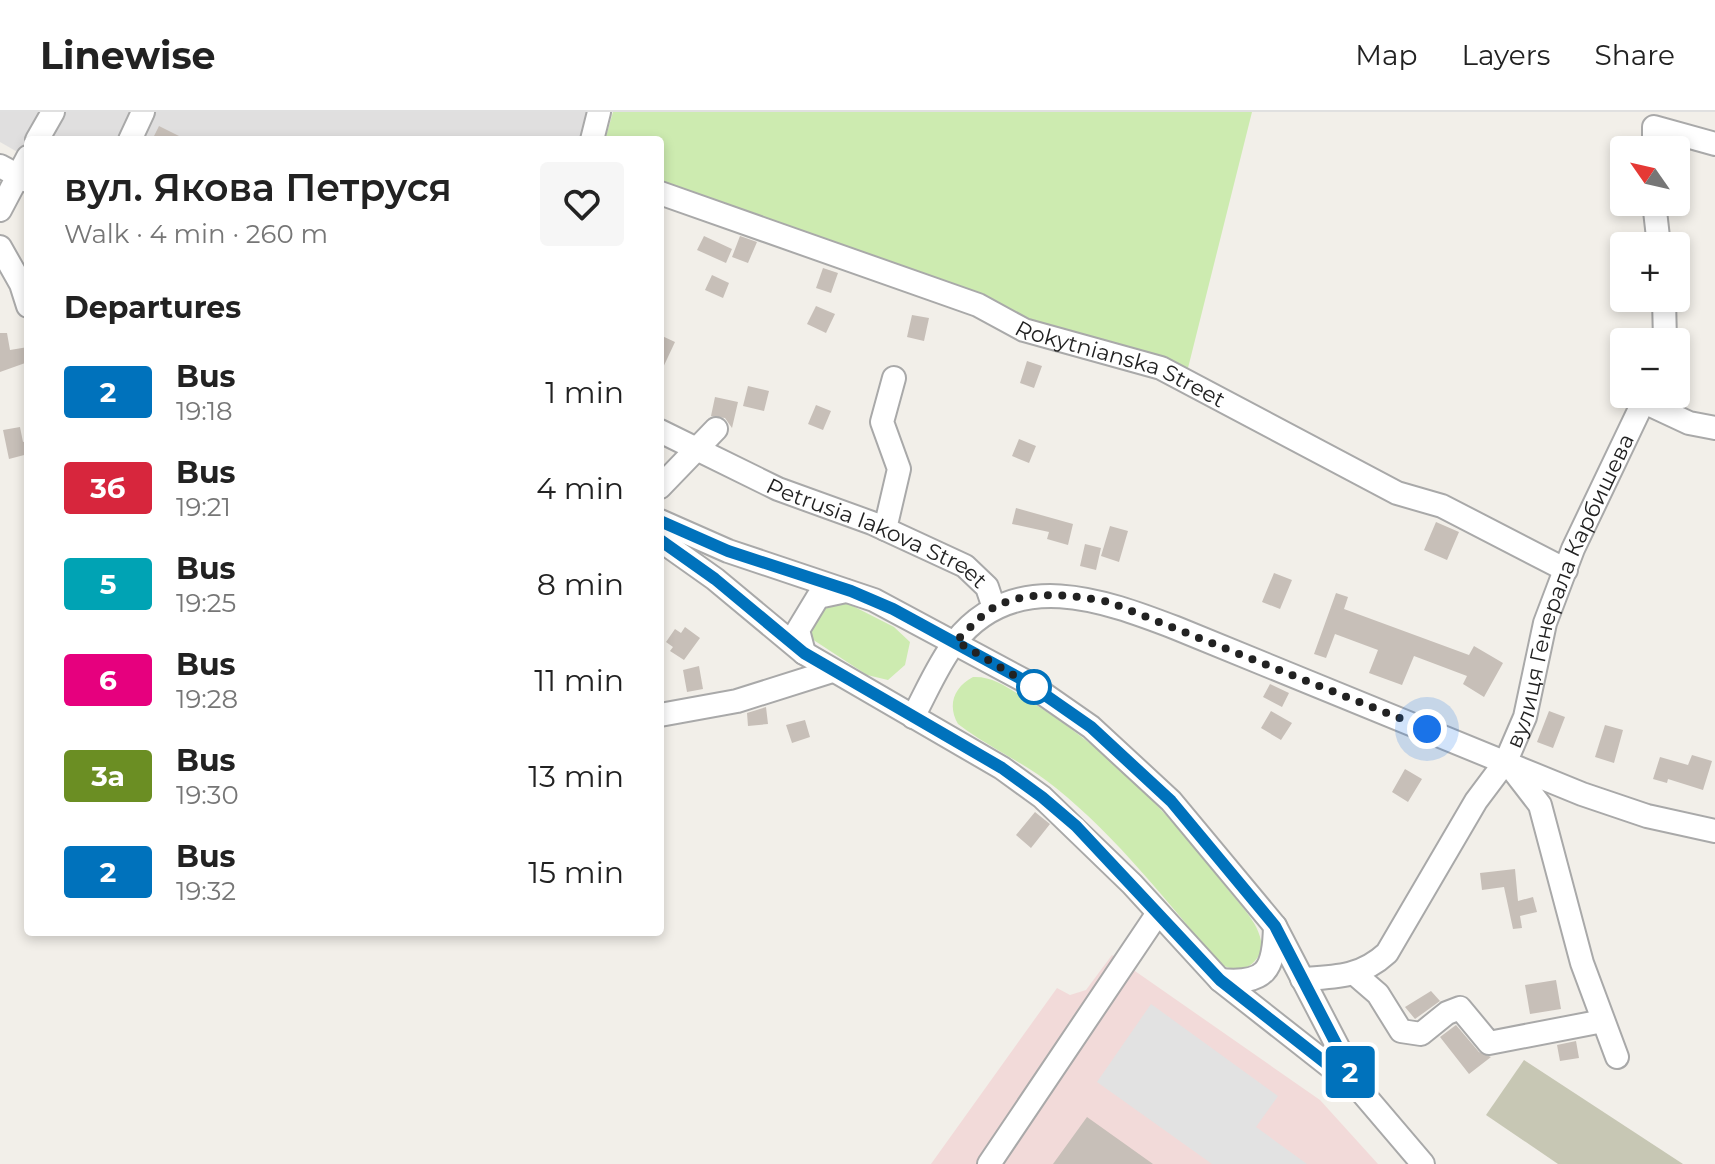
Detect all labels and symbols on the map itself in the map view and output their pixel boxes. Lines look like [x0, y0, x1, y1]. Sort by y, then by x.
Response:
north arrow [1610, 136, 1690, 216]
street label: Rokytnianska Street [1010, 315, 1230, 414]
street label: вулиця Генерала Карбишева [1500, 429, 1640, 752]
street label: Petrusia Iakova Street [762, 472, 993, 594]
unlabelled marker [1017, 670, 1051, 704]
your location [1407, 709, 1447, 749]
line badge: 2 [1324, 1046, 1376, 1098]

